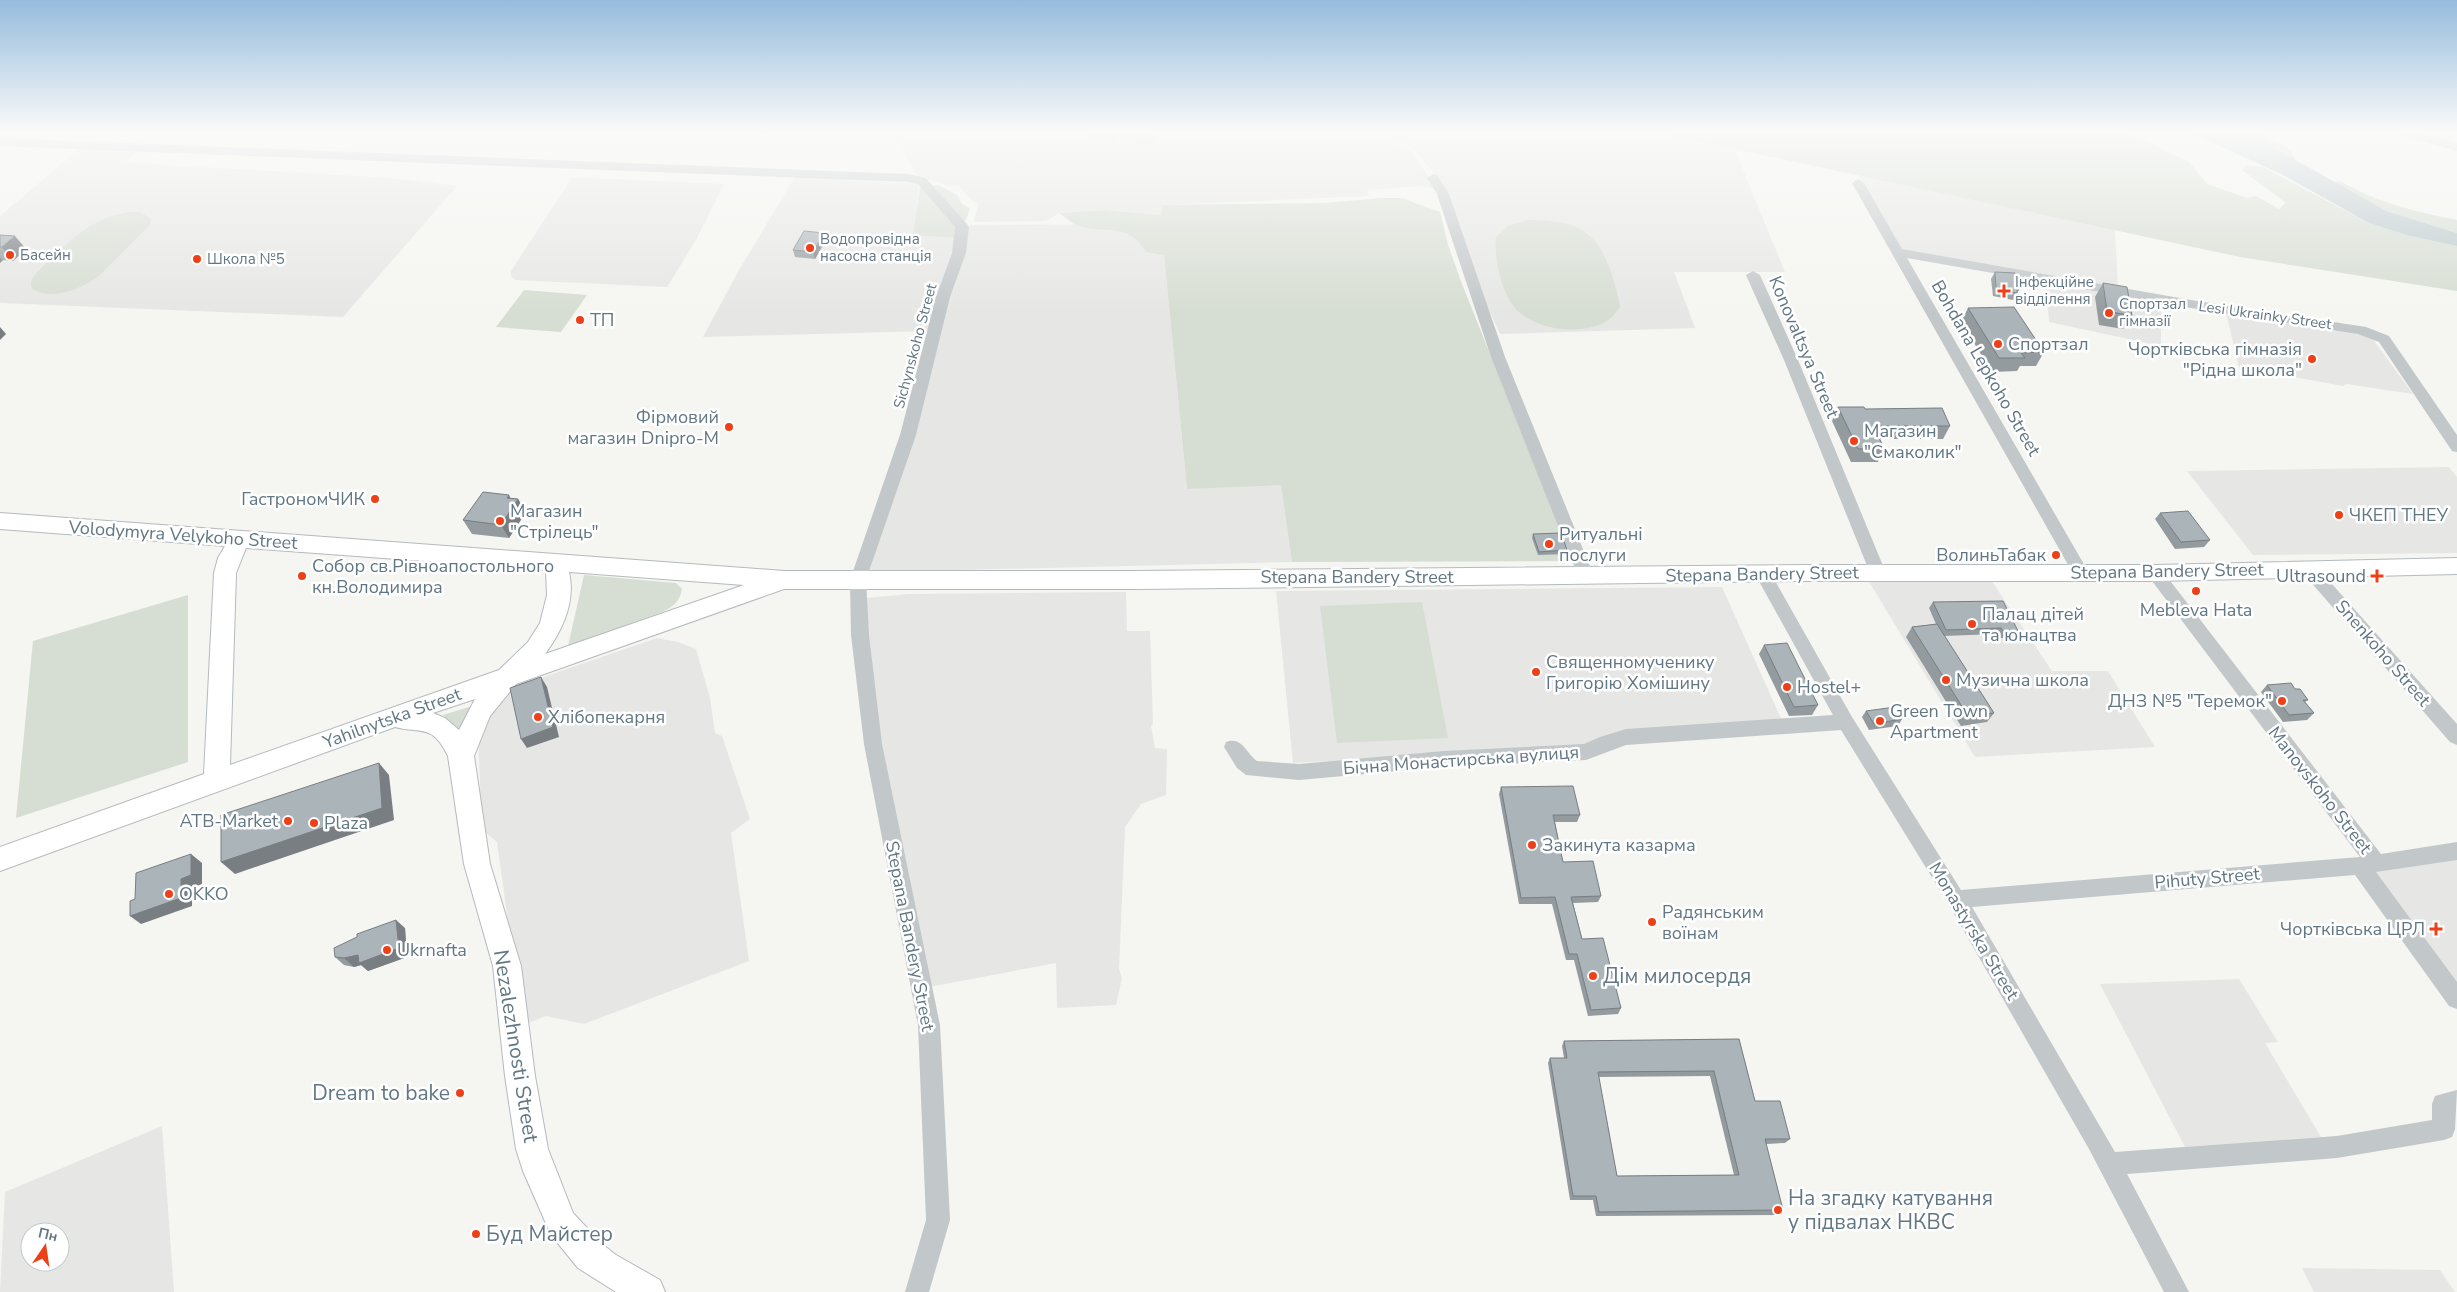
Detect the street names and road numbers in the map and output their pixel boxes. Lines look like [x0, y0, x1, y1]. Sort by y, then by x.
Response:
street label: Konovaltsya Street [1763, 272, 1845, 422]
street label: Bohdana Lepkoho Street [1926, 276, 2047, 461]
street label: Sichynskoho Street [889, 280, 942, 411]
street label: Lesi Ukrainky Street [2197, 296, 2333, 334]
street label: Volodymyra Velykoho Street [67, 515, 299, 555]
street label: Stepana Bandery Street [2070, 557, 2264, 585]
street label: Stepana Bandery Street [1665, 560, 1859, 588]
street label: Stepana Bandery Street [1260, 565, 1454, 589]
street label: Snenkoho Street [2330, 595, 2436, 712]
street label: Yahilnytska Street [319, 682, 465, 754]
street label: Manovskoho Street [2263, 721, 2378, 859]
street label: Бічна Монастирська вулиця [1342, 740, 1580, 780]
street label: Stepana Bandery Street [880, 839, 940, 1034]
street label: Monastyrska Street [1923, 858, 2025, 1005]
street label: Pihuty Street [2154, 861, 2261, 895]
street label: Nezalezhnosti Street [487, 948, 545, 1145]

